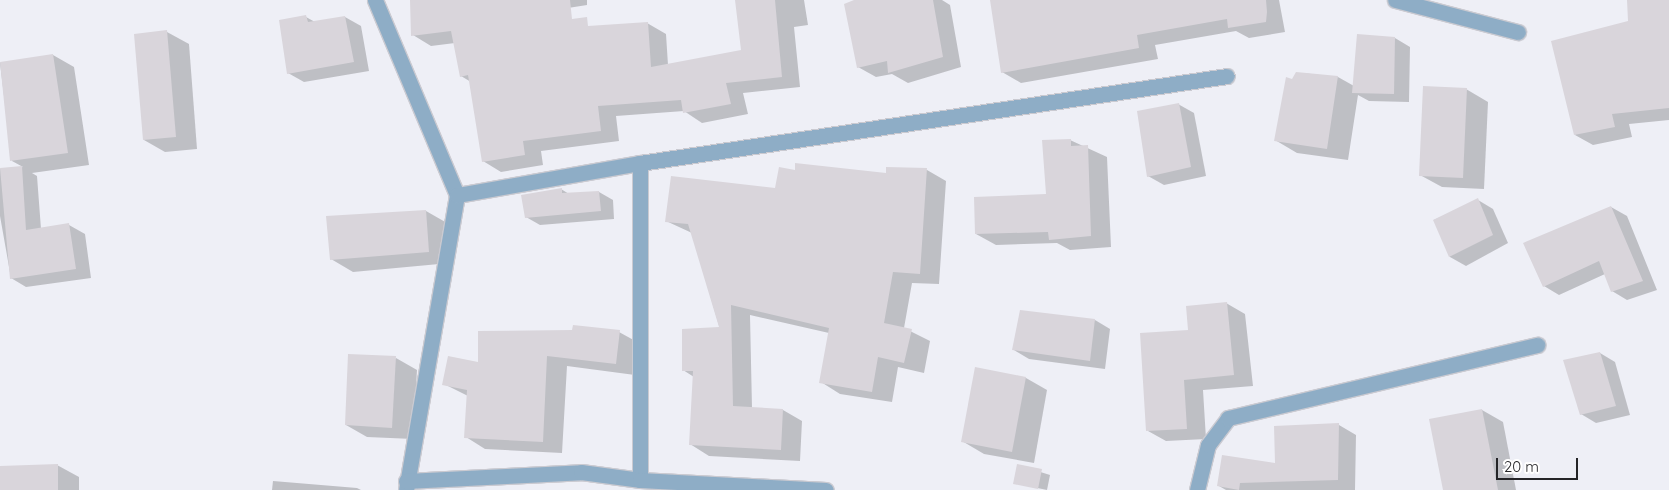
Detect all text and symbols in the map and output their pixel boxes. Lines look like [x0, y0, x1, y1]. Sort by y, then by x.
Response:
scale bar [1499, 448, 1582, 480]
text: 20 m [1504, 457, 1539, 476]

